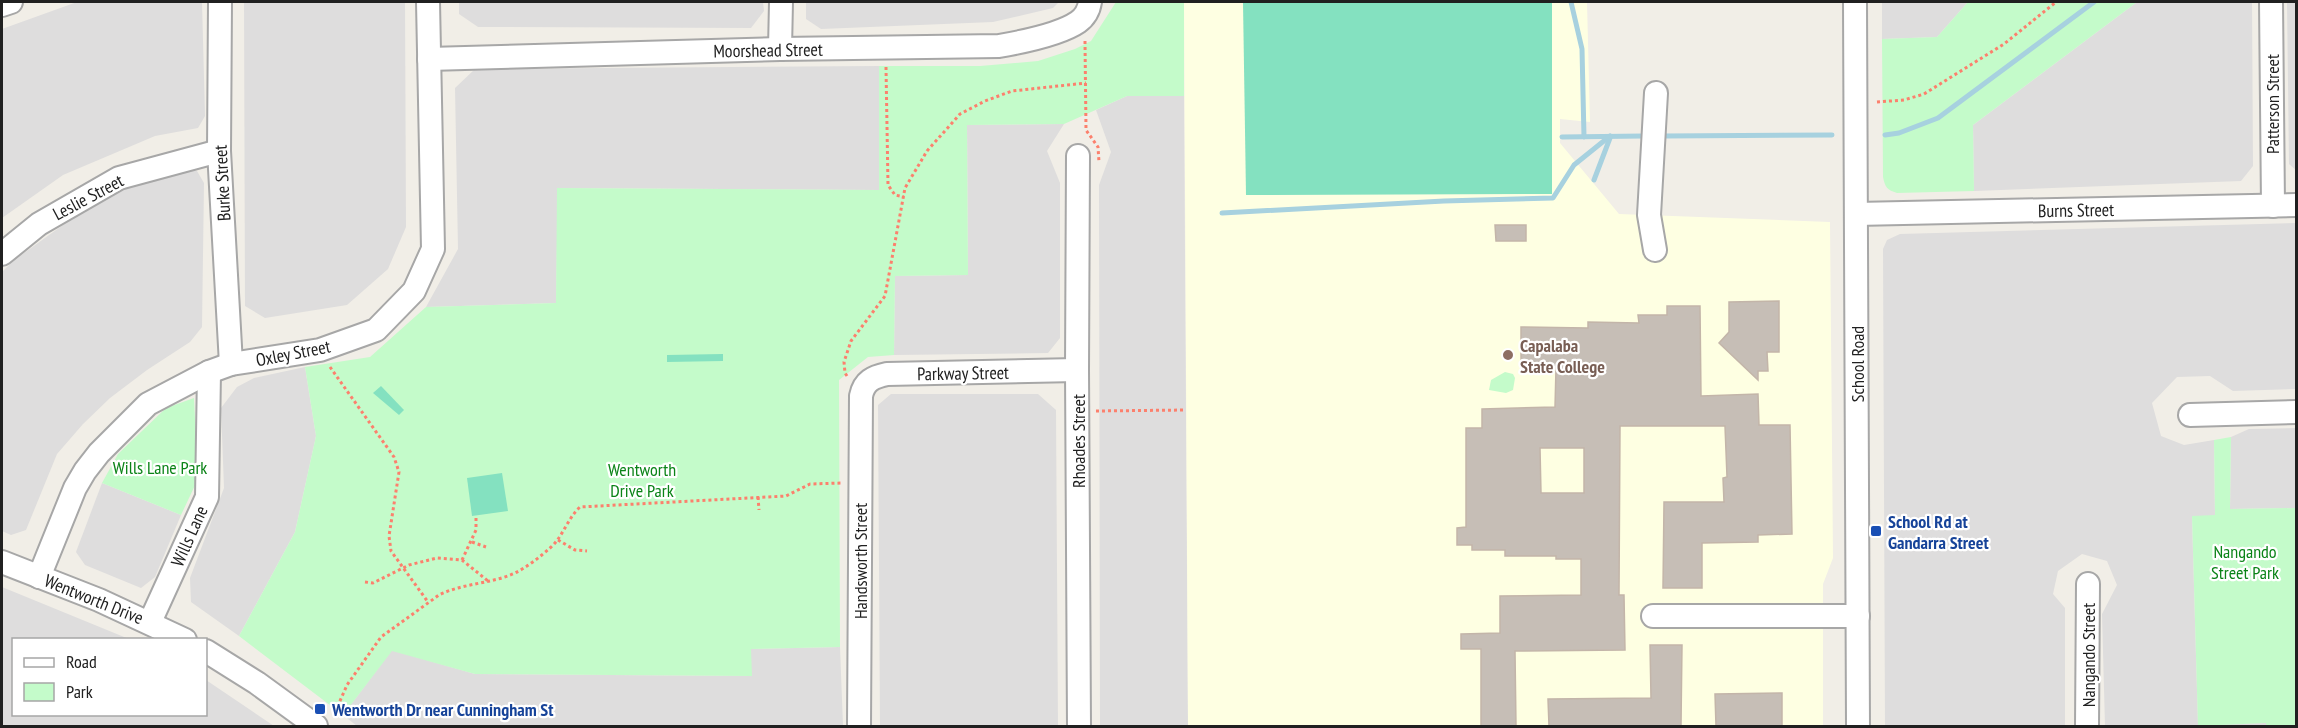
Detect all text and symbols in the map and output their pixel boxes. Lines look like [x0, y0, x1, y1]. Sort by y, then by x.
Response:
street label: Moorshead Street [713, 38, 823, 62]
street label: Patterson Street [2261, 54, 2284, 154]
street label: Burke Street [209, 144, 235, 222]
street label: Leslie Street [49, 169, 127, 225]
street label: Burns Street [2038, 198, 2114, 222]
street label: School Road [1846, 326, 1869, 402]
street label: Oxley Street [254, 334, 332, 371]
place label: Capalaba State College [1520, 334, 1605, 378]
marker: Capalaba State College [1501, 348, 1515, 362]
street label: Parkway Street [917, 361, 1009, 385]
street label: Rhoades Street [1067, 394, 1090, 488]
park label: Wills Lane Park [113, 456, 207, 479]
park label: Wentworth Drive Park [608, 458, 676, 502]
street label: Wills Lane [165, 502, 213, 570]
street label: Handsworth Street [849, 503, 872, 619]
place label: School Rd at Gandarra Street [1888, 510, 1989, 554]
marker: School Rd at Gandarra Street [1869, 524, 1883, 538]
park label: Nangando Street Park [2211, 540, 2279, 584]
street label: Wentworth Drive [41, 569, 147, 629]
street label: Nangando Street [2077, 603, 2100, 707]
legend [12, 638, 207, 716]
text: Road [66, 650, 97, 673]
text: Park [66, 680, 93, 703]
place label: Wentworth Dr near Cunningham St [331, 698, 554, 721]
marker: Wentworth Dr near Cunningham St [313, 702, 327, 716]

